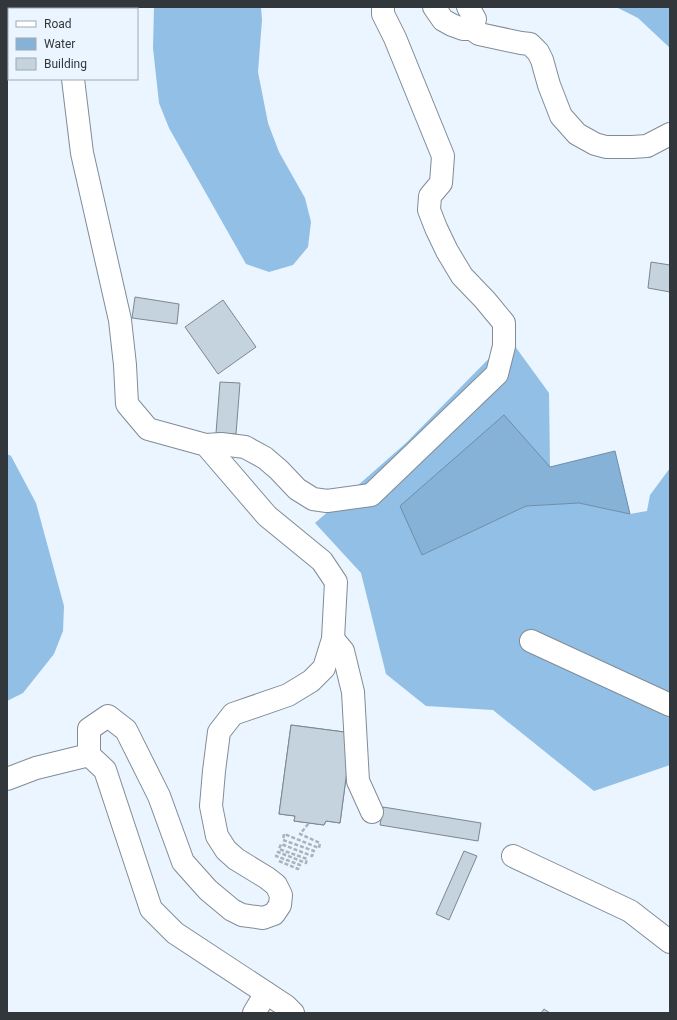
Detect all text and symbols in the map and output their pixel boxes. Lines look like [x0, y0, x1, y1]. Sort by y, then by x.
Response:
legend [8, 8, 138, 80]
text: Road [44, 17, 72, 31]
text: Water [44, 37, 75, 51]
text: Building [44, 57, 87, 71]

